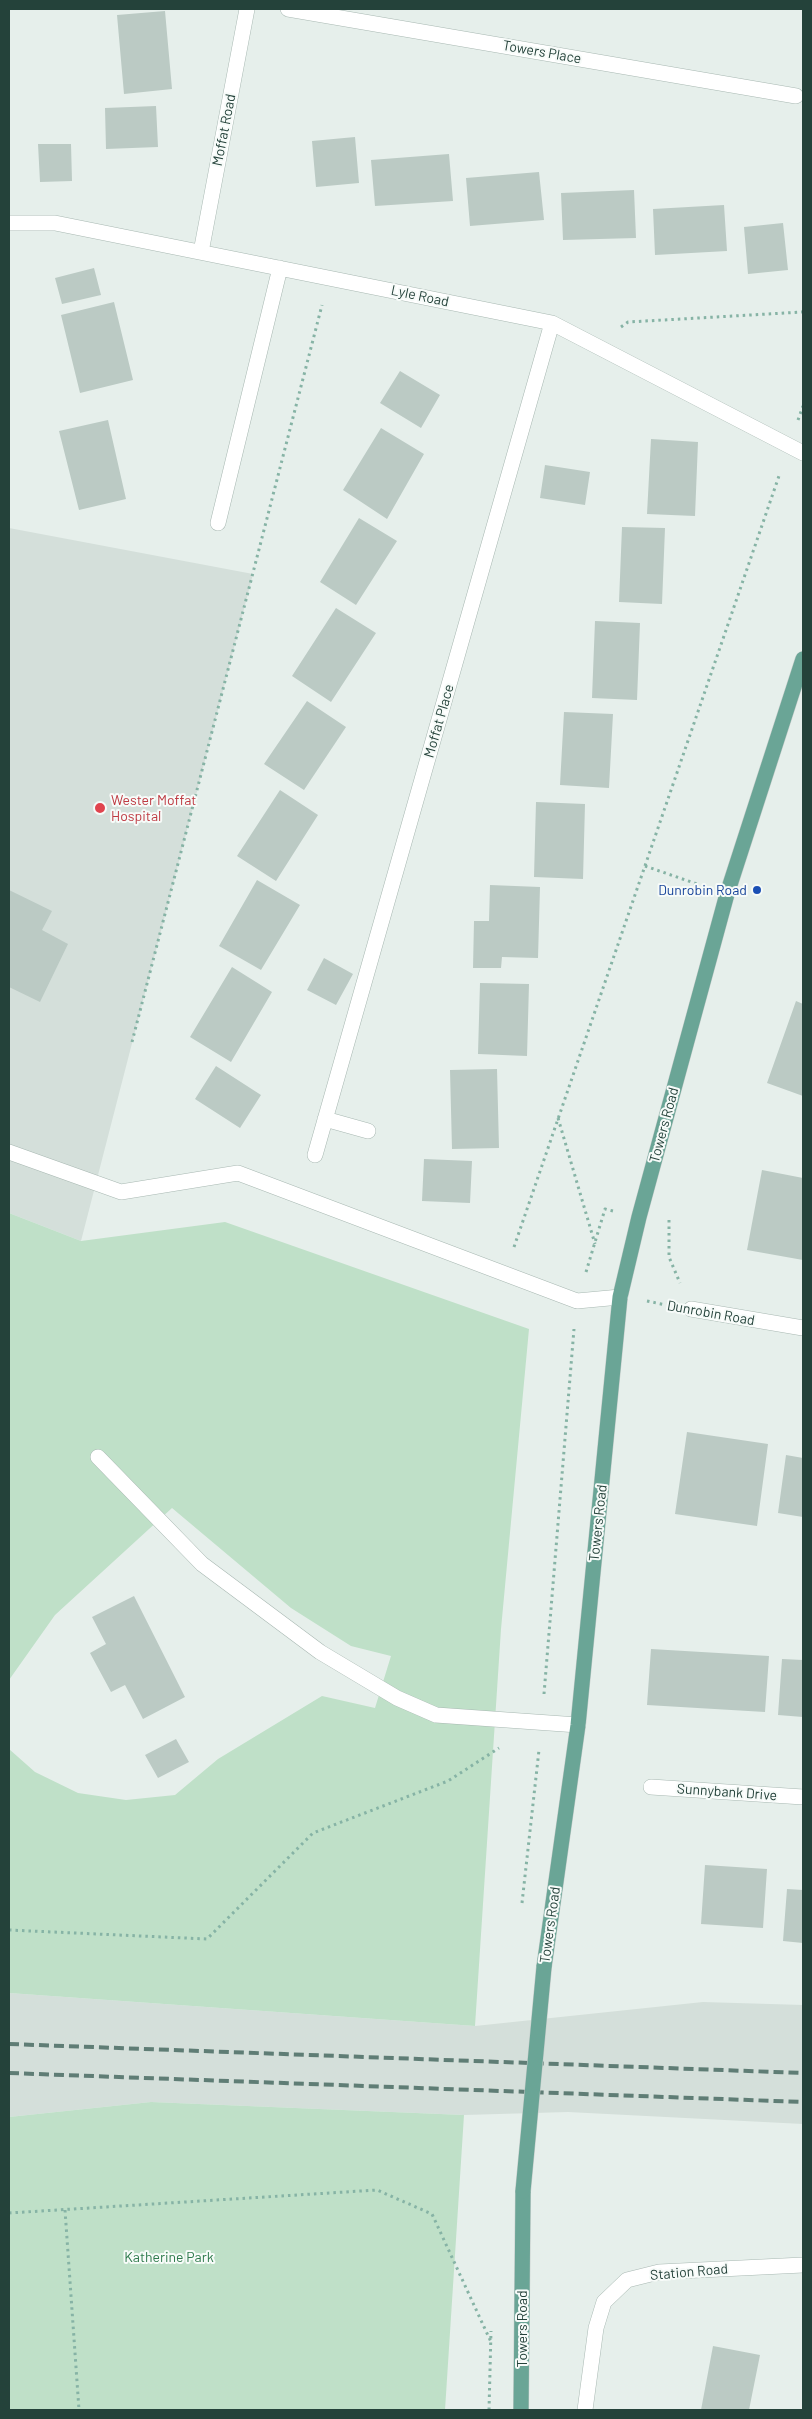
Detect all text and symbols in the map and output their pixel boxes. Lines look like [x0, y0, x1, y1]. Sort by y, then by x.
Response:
street label: Towers Place [501, 37, 583, 67]
street label: Moffat Road [209, 92, 239, 168]
street label: Lyle Road [390, 282, 450, 310]
street label: Moffat Place [421, 682, 457, 760]
place label: Wester Moffat Hospital [111, 792, 196, 824]
marker: Wester Moffat Hospital [93, 801, 107, 815]
place label: Dunrobin Road [658, 882, 747, 898]
marker: Dunrobin Road [751, 884, 763, 896]
street label: Towers Road [646, 1086, 682, 1164]
street label: Dunrobin Road [666, 1297, 756, 1329]
street label: Towers Road [586, 1484, 610, 1562]
street label: Sunnybank Drive [676, 1780, 778, 1804]
street label: Towers Road [536, 1886, 564, 1964]
park label: Katherine Park [124, 2249, 214, 2265]
street label: Station Road [649, 2260, 729, 2284]
street label: Towers Road [514, 2290, 530, 2368]

